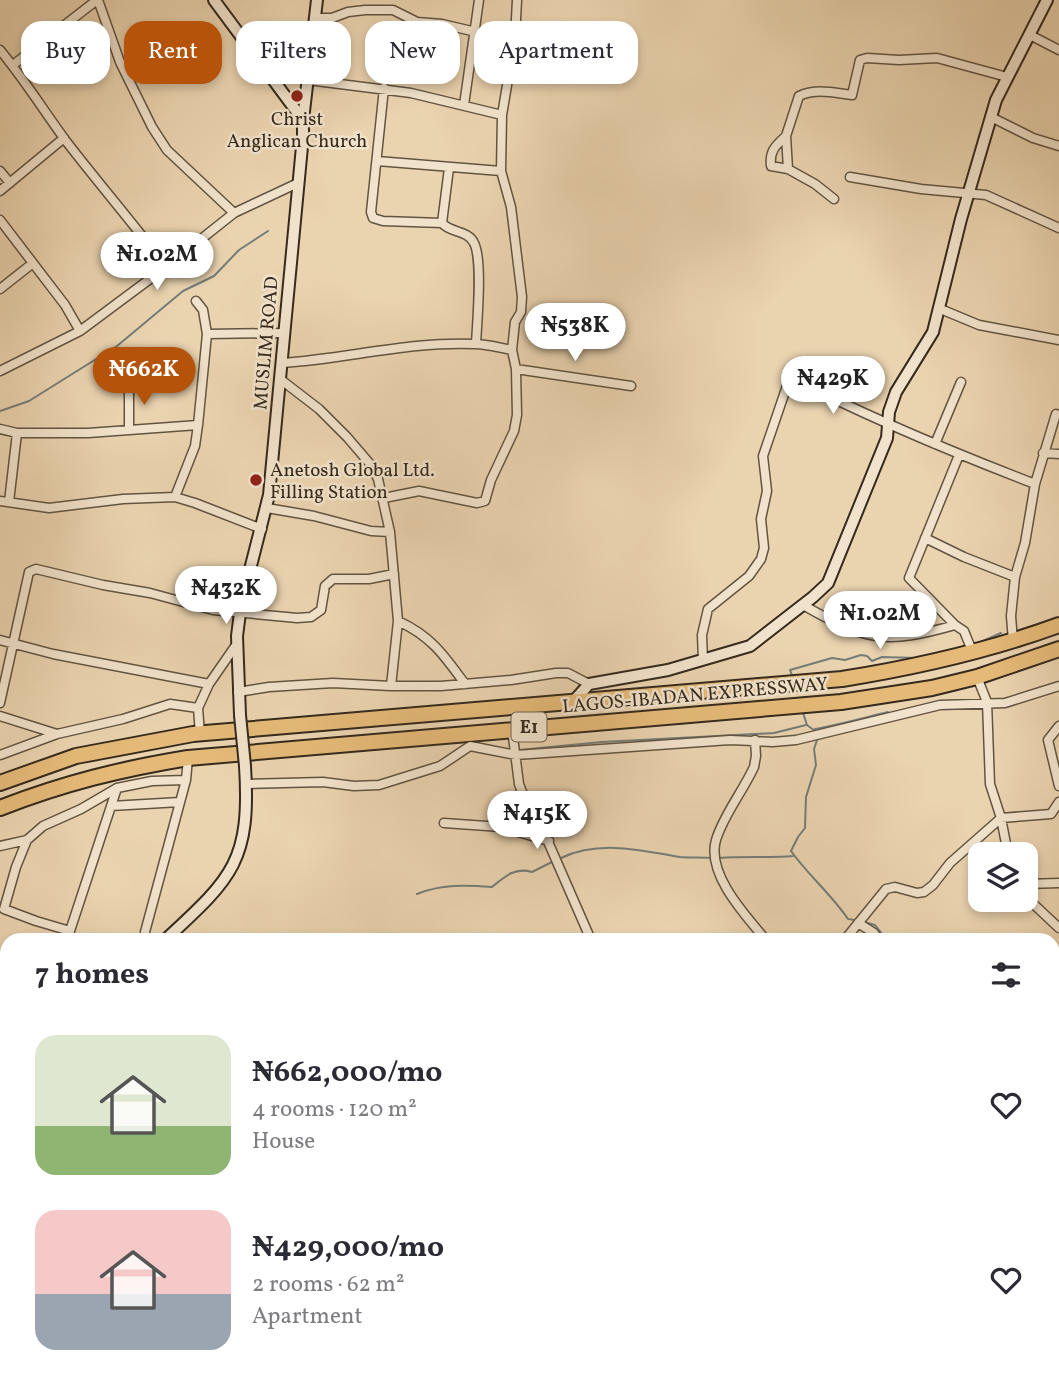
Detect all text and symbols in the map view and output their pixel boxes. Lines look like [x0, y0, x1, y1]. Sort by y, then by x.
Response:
chip: Buy [21, 21, 110, 84]
chip: Rent [124, 21, 222, 84]
chip: Filters [236, 21, 351, 84]
chip: New [365, 21, 460, 84]
chip: Apartment [474, 21, 638, 84]
marker: Christ Anglican Church [289, 88, 305, 104]
place label: Christ Anglican Church [227, 107, 367, 155]
pin: ₦1.02M [100, 232, 214, 292]
text: ₦1.02M [117, 239, 197, 271]
street label: MUSLIM ROAD [248, 275, 286, 411]
pin: ₦538K [526, 304, 624, 363]
text: ₦538K [541, 310, 609, 342]
pin: ₦662K [95, 348, 193, 407]
text: ₦662K [109, 354, 179, 386]
pin: ₦429K [784, 356, 882, 416]
text: ₦429K [797, 363, 869, 395]
place label: Anetosh Global Ltd. Filling Station [270, 458, 435, 506]
marker: Anetosh Global Ltd. Filling Station [248, 472, 264, 488]
pin: ₦432K [177, 566, 275, 626]
text: ₦432K [191, 573, 261, 605]
pin: ₦1.02M [823, 592, 937, 651]
text: ₦1.02M [840, 598, 920, 630]
street label: LAGOS-IBADAN EXPRESSWAY [561, 671, 829, 721]
road number: E1 [512, 712, 546, 742]
pin: ₦415K [488, 792, 586, 851]
text: ₦415K [503, 798, 571, 830]
map controls [968, 842, 1038, 912]
button: layers [968, 842, 1038, 912]
text: 7 homes [35, 954, 149, 996]
icon: filters [987, 956, 1025, 994]
text: ₦662,000/mo [252, 1052, 442, 1094]
icon: home [91, 1063, 175, 1147]
icon: heart [987, 1086, 1025, 1124]
text: 4 rooms · 120 m² [252, 1094, 417, 1126]
text: House [252, 1126, 315, 1158]
text: ₦429,000/mo [252, 1227, 444, 1269]
icon: home [91, 1238, 175, 1322]
icon: heart [987, 1261, 1025, 1299]
text: 2 rooms · 62 m² [252, 1269, 404, 1301]
text: Apartment [252, 1301, 363, 1333]

